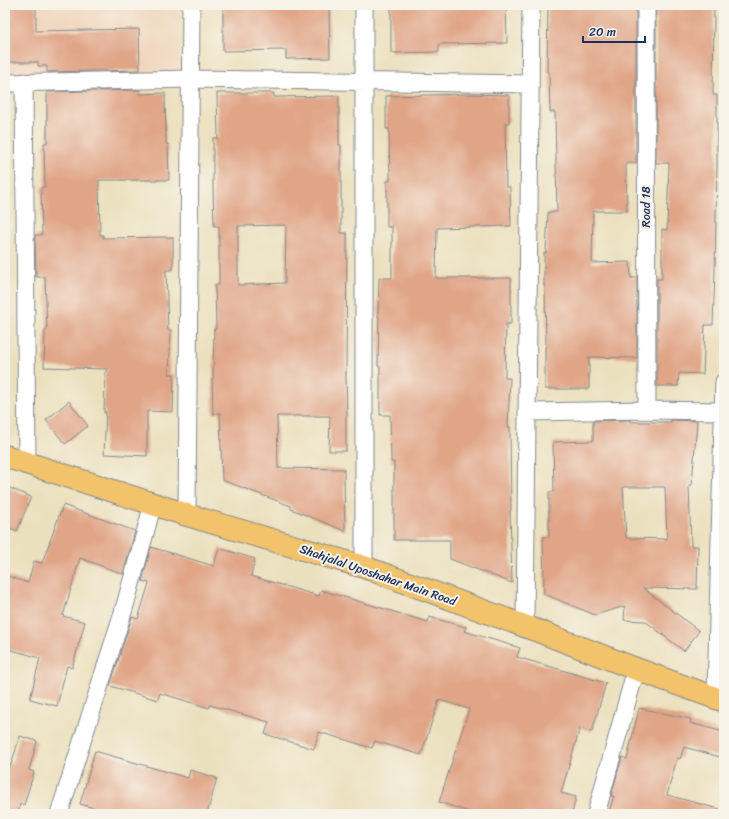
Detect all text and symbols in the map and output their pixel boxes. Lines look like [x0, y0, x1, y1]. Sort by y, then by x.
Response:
scale bar [583, 18, 645, 44]
text: 20 m [589, 21, 616, 43]
street label: Road 18 [635, 186, 657, 228]
street label: Shahjalal Uposhahar Main Road [297, 538, 460, 612]

